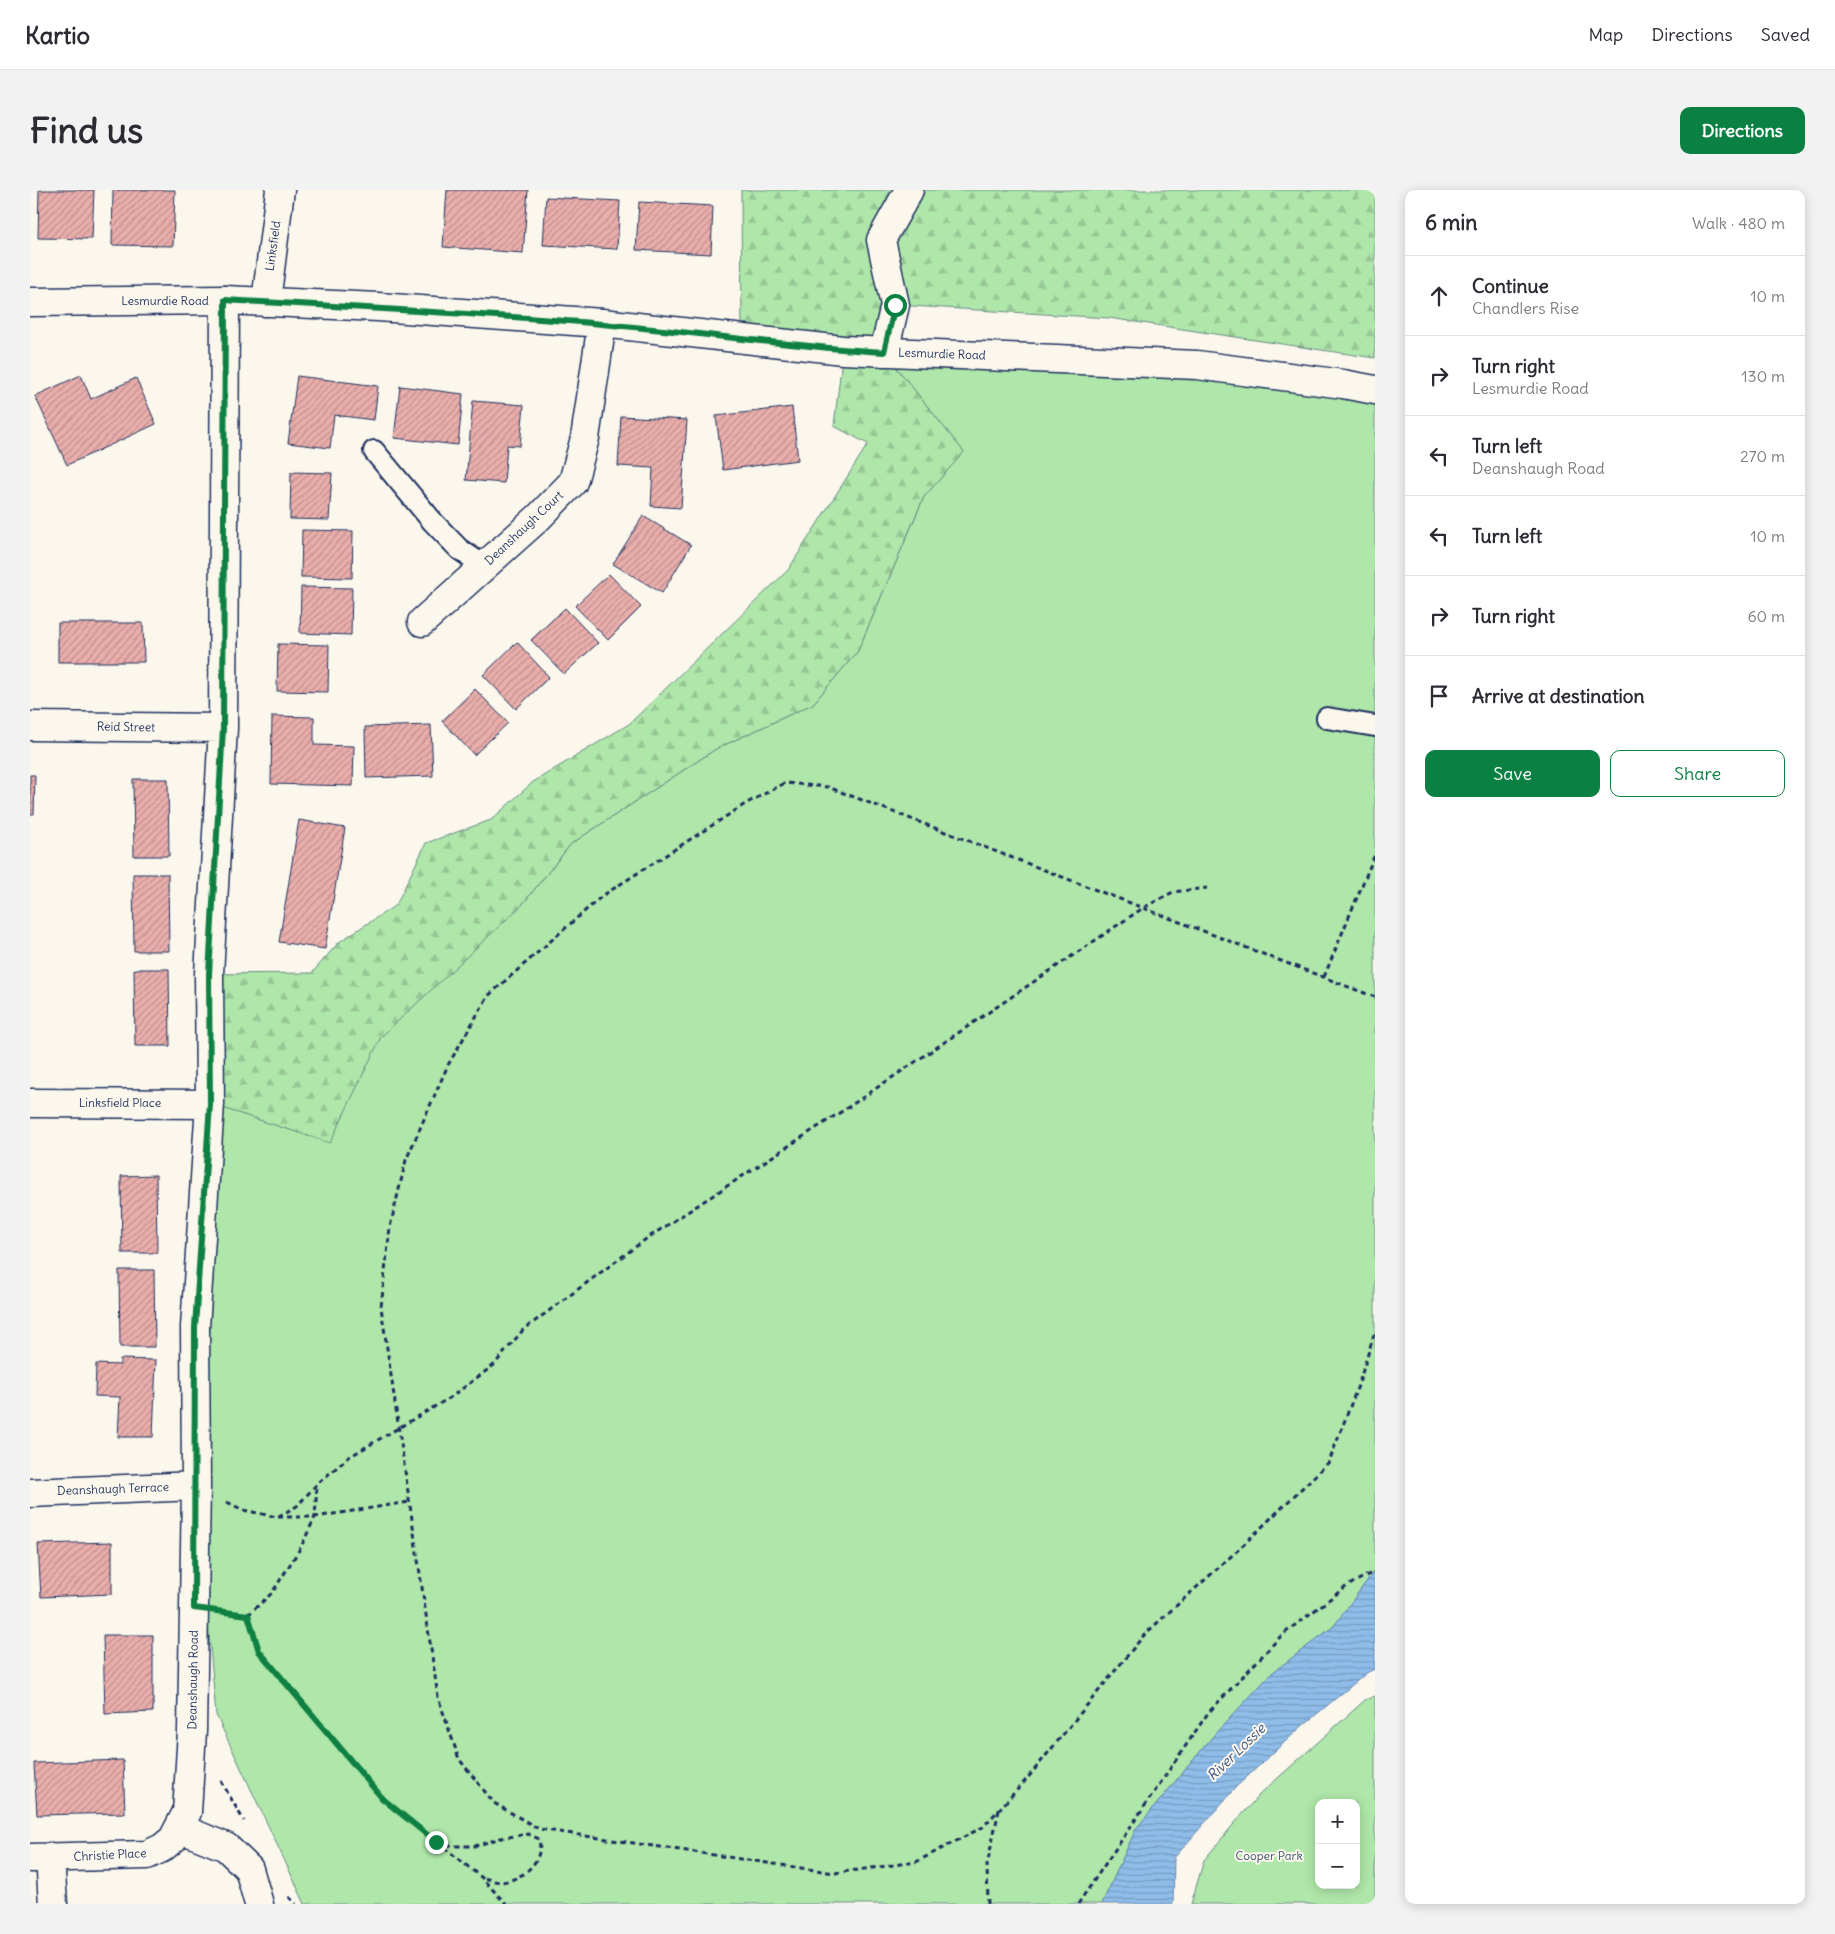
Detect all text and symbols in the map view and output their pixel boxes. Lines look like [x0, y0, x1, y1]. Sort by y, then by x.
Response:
text: Kartio [25, 20, 90, 50]
text: Map [1588, 23, 1623, 46]
text: Directions [1651, 23, 1733, 46]
text: Saved [1761, 23, 1810, 46]
button: Directions [1680, 107, 1805, 154]
text: Find us [30, 108, 143, 152]
text: 6 min [1425, 209, 1477, 236]
text: Walk · 480 m [1692, 213, 1785, 233]
street label: Linksfield [262, 220, 283, 272]
text: Continue [1472, 274, 1549, 298]
icon: ahead [1425, 282, 1453, 310]
text: 10 m [1750, 286, 1785, 306]
street label: Lesmurdie Road [121, 293, 209, 308]
route start [884, 294, 907, 317]
text: Chandlers Rise [1472, 298, 1579, 318]
street label: Lesmurdie Road [898, 344, 986, 363]
text: Turn right [1472, 354, 1555, 378]
icon: right [1425, 362, 1453, 390]
text: 130 m [1741, 366, 1785, 386]
text: Lesmurdie Road [1472, 378, 1589, 398]
text: Turn left [1472, 434, 1542, 458]
icon: left [1425, 442, 1453, 470]
text: 270 m [1740, 446, 1785, 466]
text: Deanshaugh Road [1472, 458, 1605, 478]
street label: Deanshaugh Court [481, 487, 566, 568]
icon: left [1425, 522, 1453, 550]
text: Turn left [1472, 524, 1542, 548]
text: 10 m [1750, 526, 1785, 546]
icon: right [1425, 602, 1453, 630]
text: Turn right [1472, 604, 1555, 628]
text: 60 m [1747, 606, 1785, 626]
icon: arrive [1425, 682, 1453, 710]
text: Arrive at destination [1472, 684, 1645, 708]
street label: Reid Street [97, 718, 155, 735]
button: Save [1425, 750, 1600, 797]
button: Share [1610, 750, 1785, 797]
street label: Linksfield Place [79, 1095, 161, 1110]
street label: Deanshaugh Terrace [57, 1479, 169, 1498]
street label: Deanshaugh Road [184, 1630, 201, 1730]
water label: River Lossie [1203, 1719, 1270, 1784]
map controls [1315, 1799, 1360, 1889]
button: + [1315, 1799, 1360, 1844]
route end [425, 1831, 448, 1854]
button: − [1315, 1844, 1360, 1889]
street label: Christie Place [73, 1845, 147, 1864]
park label: Cooper Park [1235, 1848, 1303, 1863]

